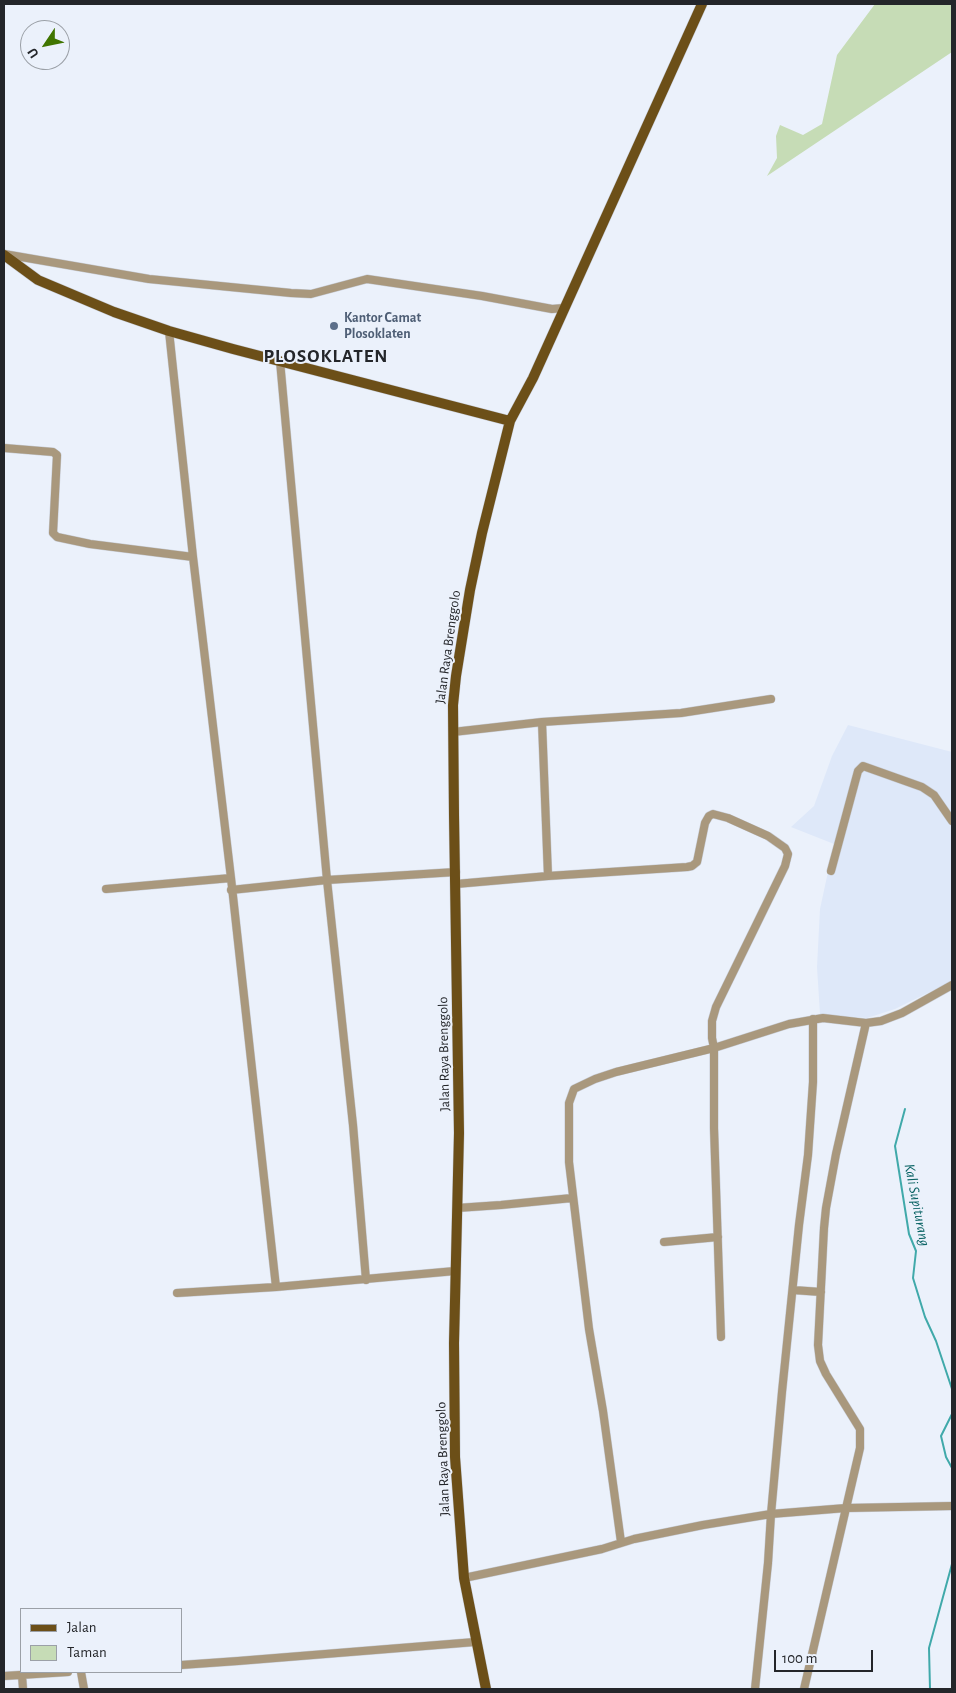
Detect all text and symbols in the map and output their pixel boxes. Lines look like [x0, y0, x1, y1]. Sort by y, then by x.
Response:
north arrow [20, 20, 70, 70]
text: U [25, 45, 42, 60]
place label: Kantor Camat Plosoklaten [344, 310, 421, 342]
marker: Kantor Camat Plosoklaten [328, 320, 340, 332]
district label: PLOSOKLATEN [262, 345, 390, 367]
street label: Jalan Raya Brenggolo [432, 589, 464, 705]
street label: Jalan Raya Brenggolo [435, 997, 453, 1111]
water label: Kali Supiturang [900, 1162, 934, 1248]
street label: Jalan Raya Brenggolo [433, 1401, 453, 1517]
legend [20, 1608, 182, 1673]
text: Jalan [67, 1620, 97, 1635]
scale bar [776, 1640, 875, 1672]
text: Taman [67, 1645, 107, 1660]
text: 100 m [782, 1651, 817, 1666]

